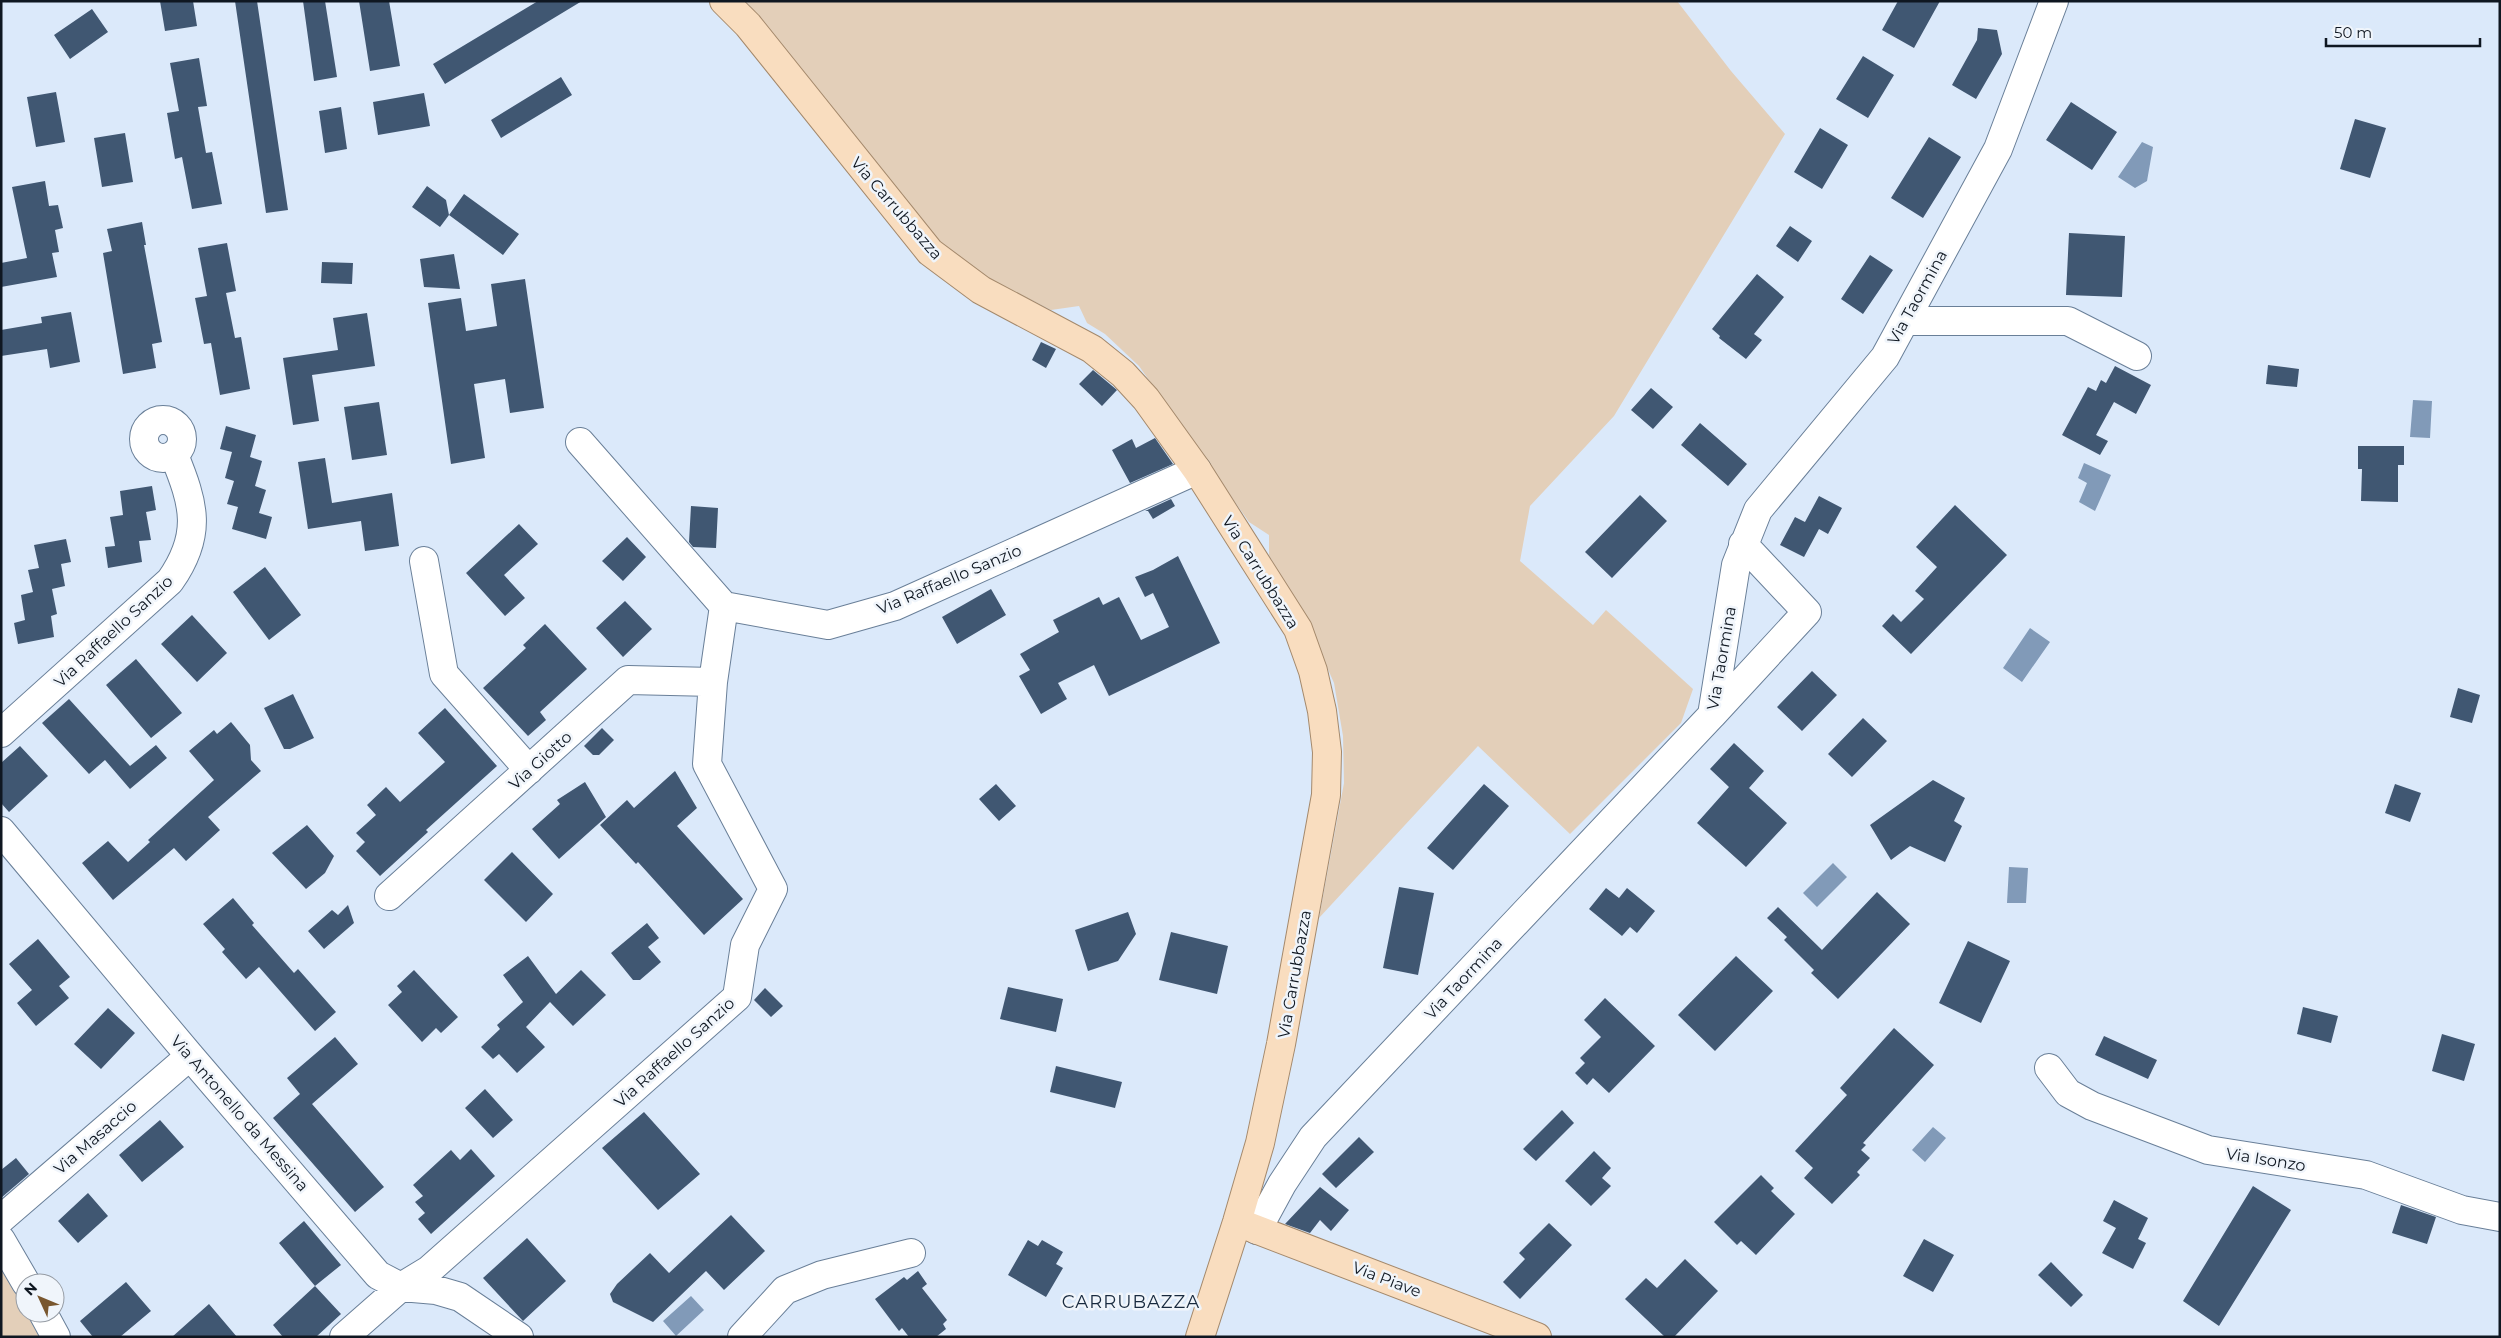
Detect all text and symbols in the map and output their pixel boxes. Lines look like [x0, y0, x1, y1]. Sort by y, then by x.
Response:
scale bar [2326, 15, 2480, 47]
text: 50 m [2334, 23, 2372, 42]
street label: Via Carrubbazza [847, 153, 946, 264]
street label: Via Taormina [1884, 247, 1951, 348]
street label: Via Carrubbazza [1218, 512, 1303, 632]
street label: Via Raffaello Sanzio [874, 540, 1024, 618]
street label: Via Raffaello Sanzio [50, 572, 177, 691]
street label: Via Taormina [1703, 605, 1740, 711]
street label: Via Giotto [505, 727, 576, 794]
street label: Via Carrubbazza [1274, 909, 1315, 1040]
street label: Via Taormina [1421, 934, 1506, 1023]
street label: Via Raffaello Sanzio [610, 993, 738, 1111]
street label: Via Antonello da Messina [167, 1032, 312, 1195]
street label: Via Masaccio [50, 1096, 140, 1178]
street label: Via Isonzo [2225, 1144, 2307, 1175]
street label: Via Piave [1350, 1258, 1424, 1301]
north arrow [15, 1273, 65, 1323]
text: N [20, 1279, 41, 1299]
district label: CARRUBAZZA [1062, 1291, 1200, 1313]

